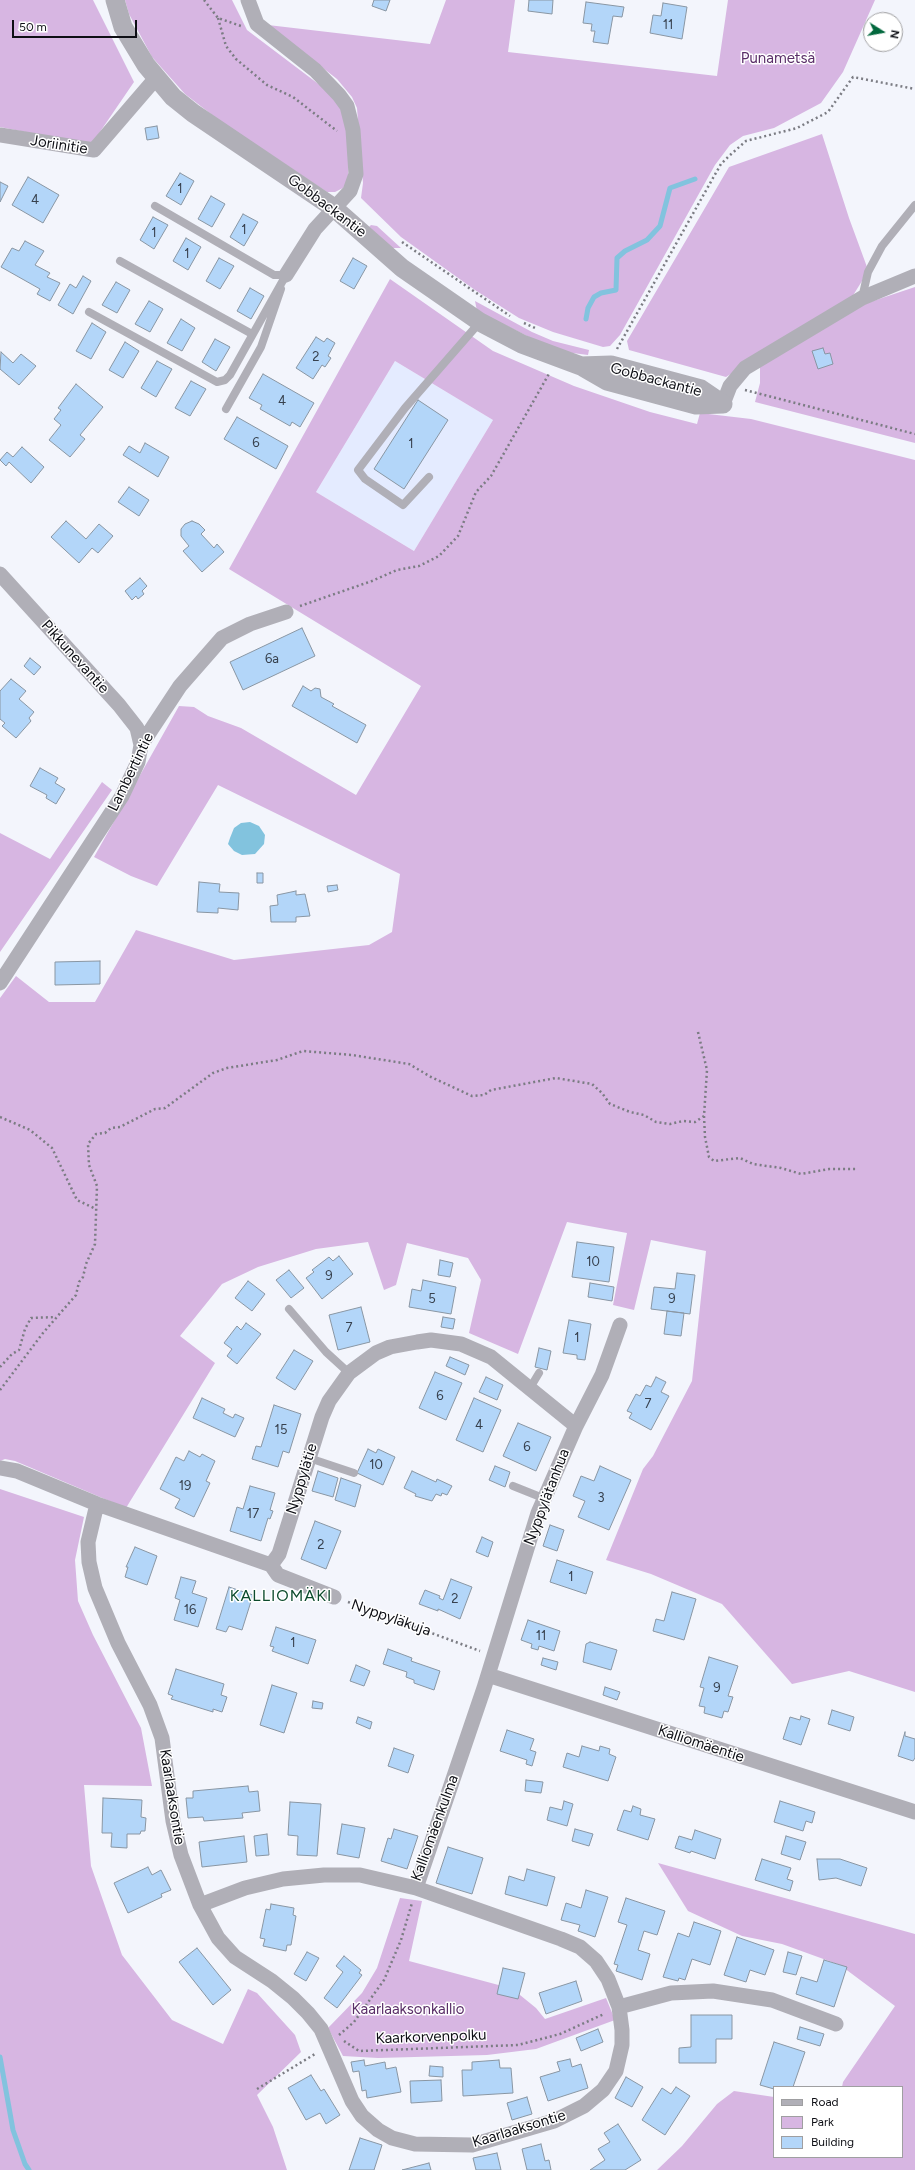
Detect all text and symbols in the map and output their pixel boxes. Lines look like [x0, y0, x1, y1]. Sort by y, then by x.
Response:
scale bar [14, 12, 139, 38]
north arrow [863, 12, 903, 52]
house number: 11 [663, 17, 673, 33]
text: 50 m [19, 20, 47, 34]
text: N [887, 29, 901, 40]
park label: Punametsä [741, 50, 815, 68]
street label: Joriinitie [29, 132, 89, 158]
street label: Gobbackantie [284, 171, 370, 241]
house number: 1 [177, 181, 183, 197]
house number: 4 [31, 192, 39, 208]
house number: 1 [241, 222, 247, 238]
house number: 1 [151, 225, 157, 241]
house number: 1 [184, 246, 190, 262]
house number: 2 [312, 349, 320, 365]
street label: Gobbackantie [608, 359, 704, 401]
house number: 4 [278, 393, 286, 409]
house number: 6 [252, 435, 260, 451]
house number: 1 [408, 436, 414, 452]
street label: Pikkunevantie [37, 617, 113, 697]
house number: 6a [265, 651, 279, 667]
street label: Lambertintie [104, 730, 158, 814]
house number: 10 [586, 1254, 600, 1270]
house number: 9 [325, 1268, 333, 1284]
house number: 5 [428, 1291, 436, 1307]
house number: 9 [668, 1291, 676, 1307]
house number: 7 [346, 1320, 352, 1336]
house number: 1 [574, 1330, 580, 1346]
house number: 6 [436, 1388, 444, 1404]
house number: 7 [645, 1396, 651, 1412]
house number: 4 [475, 1417, 483, 1433]
house number: 15 [275, 1422, 287, 1438]
house number: 6 [523, 1439, 531, 1455]
street label: Nyppylätie [283, 1441, 321, 1517]
street label: Nyppylätanhua [520, 1446, 574, 1548]
house number: 10 [369, 1457, 383, 1473]
house number: 19 [179, 1478, 191, 1494]
house number: 3 [597, 1490, 605, 1506]
house number: 17 [247, 1506, 259, 1522]
house number: 2 [317, 1537, 325, 1553]
house number: 1 [568, 1569, 574, 1585]
district label: KALLIOMÄKI [230, 1586, 332, 1606]
house number: 2 [451, 1591, 459, 1607]
street label: Nyppyläkuja [349, 1596, 433, 1640]
house number: 16 [184, 1602, 196, 1618]
house number: 11 [536, 1628, 546, 1644]
house number: 1 [290, 1635, 296, 1651]
house number: 9 [713, 1680, 721, 1696]
street label: Kalliomäentie [656, 1722, 746, 1766]
street label: Kaarlaaksontie [156, 1748, 188, 1846]
street label: Kalliomäenkulma [407, 1772, 463, 1884]
park label: Kaarlaaksonkallio [352, 2001, 464, 2019]
street label: Kaarkorvenpolku [375, 2026, 487, 2048]
legend [773, 2086, 903, 2158]
text: Road [811, 2095, 839, 2109]
street label: Kaarlaaksontie [470, 2106, 568, 2152]
text: Park [811, 2115, 834, 2129]
text: Building [811, 2135, 854, 2149]

